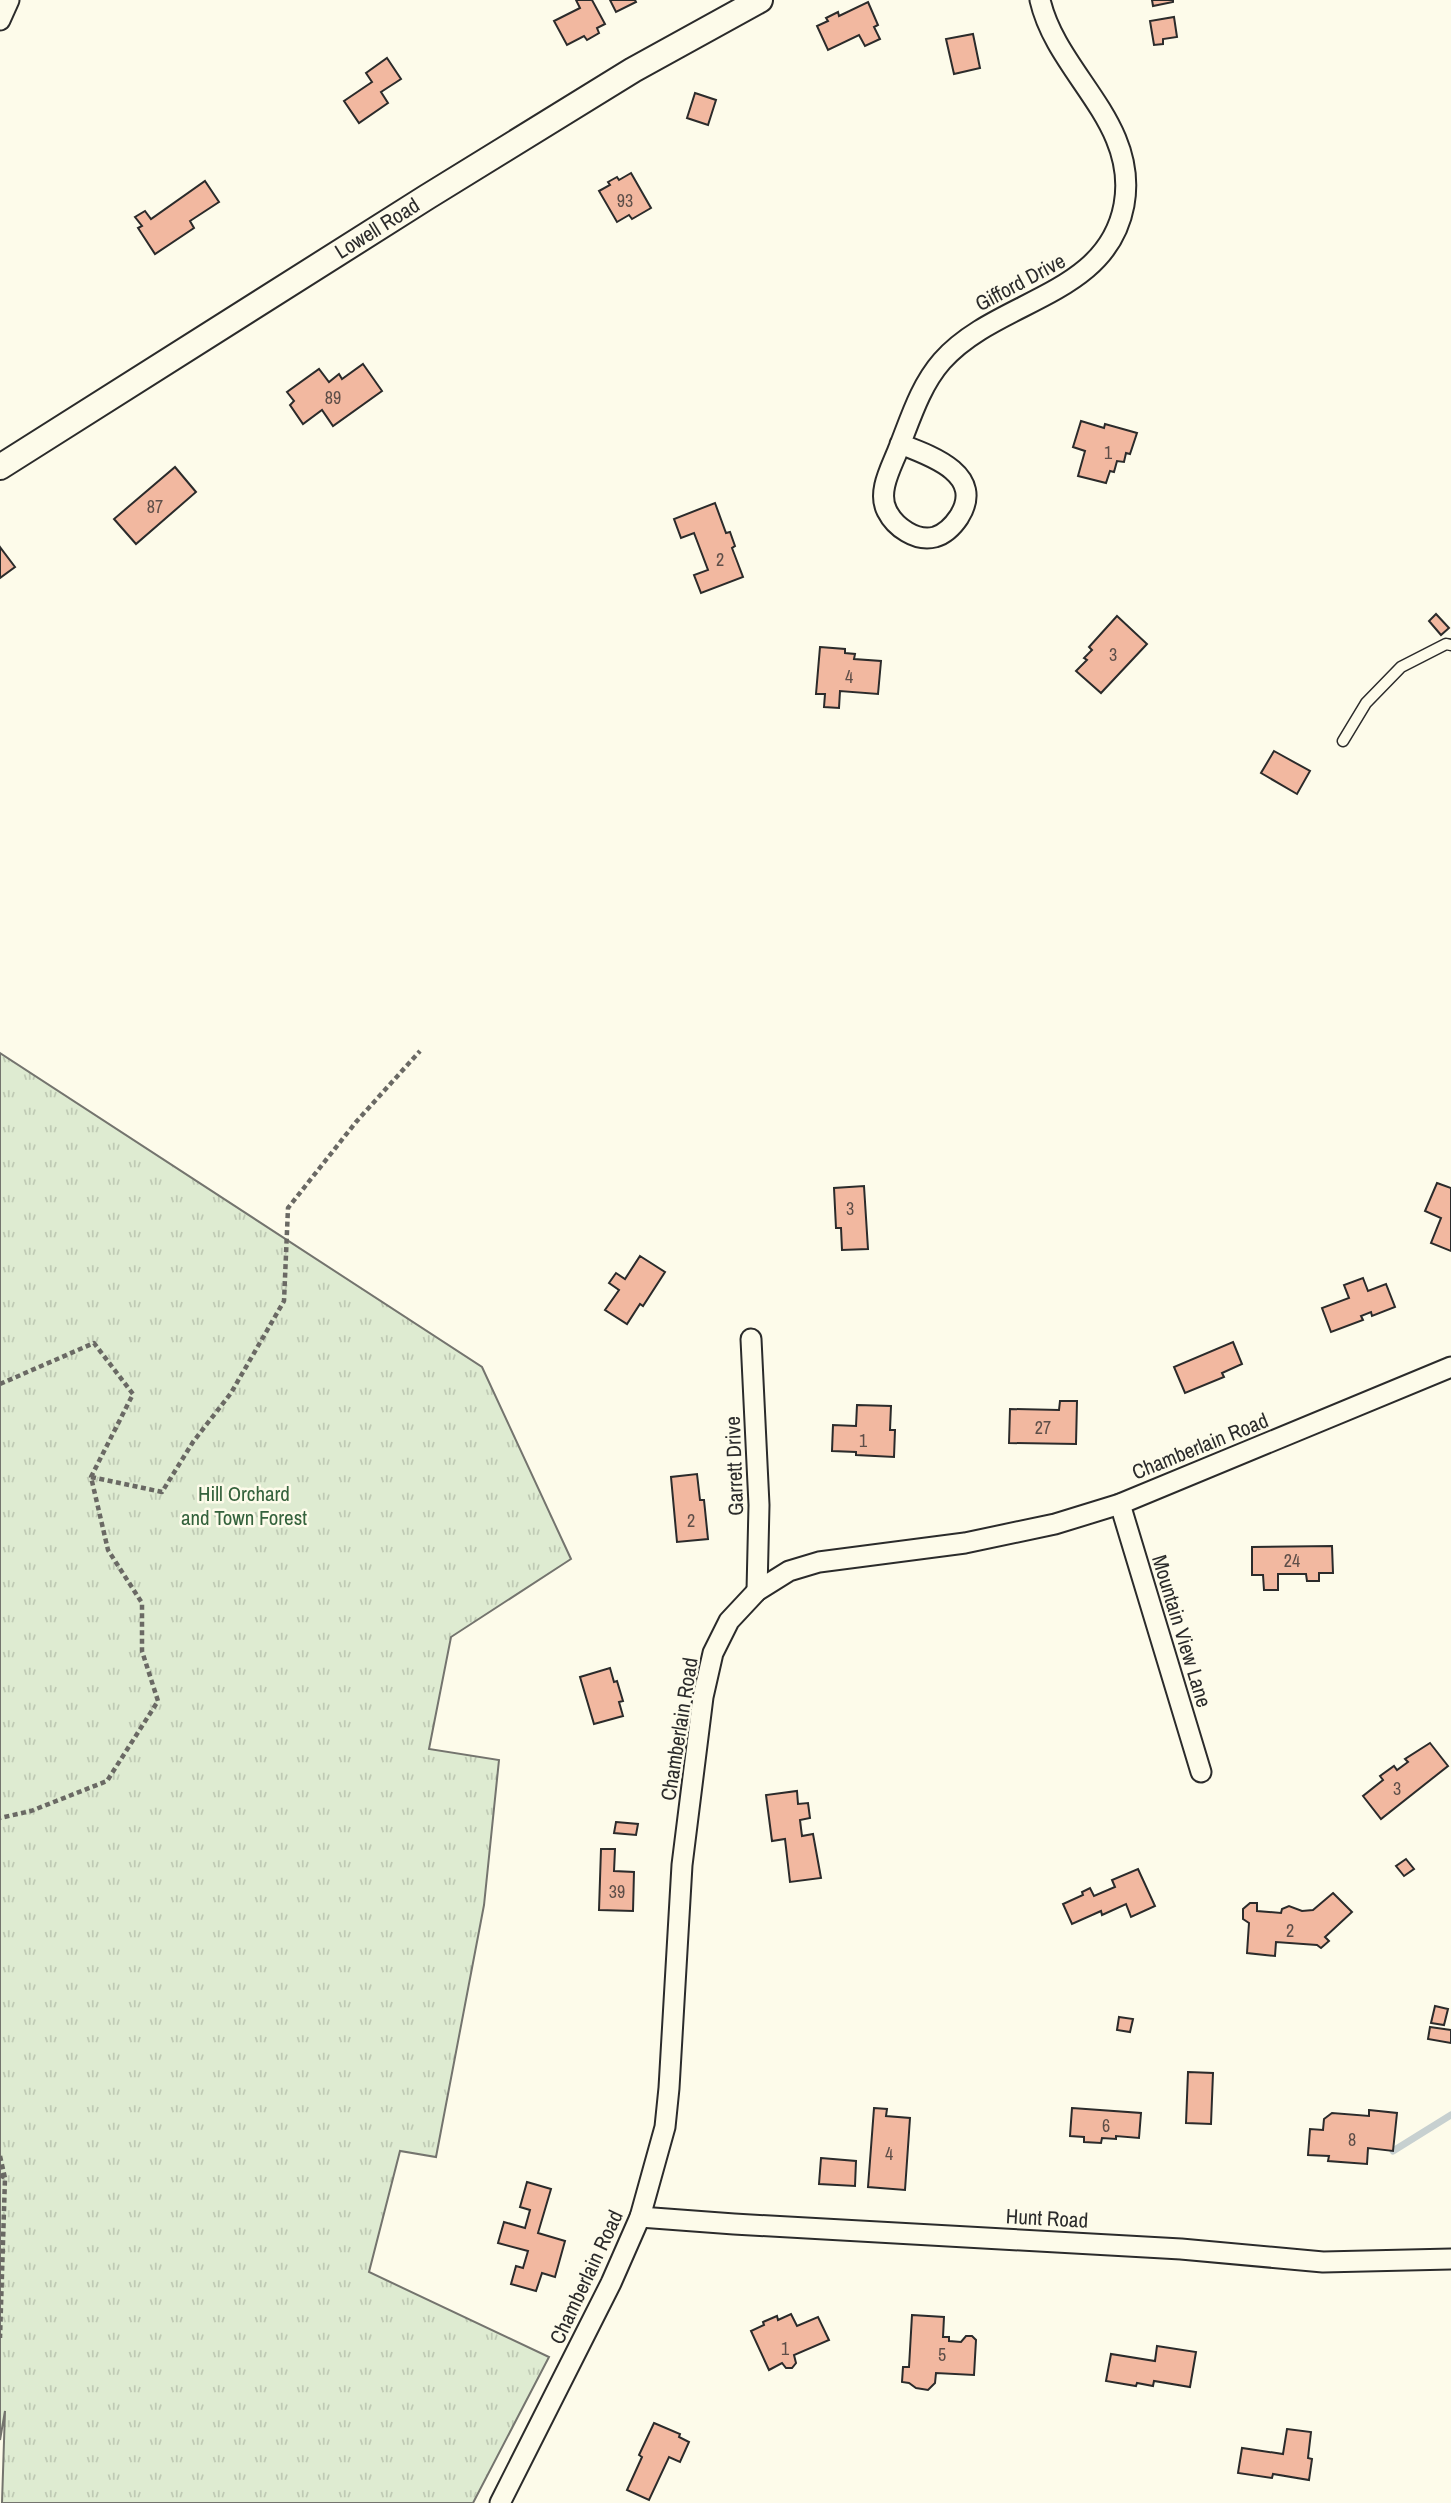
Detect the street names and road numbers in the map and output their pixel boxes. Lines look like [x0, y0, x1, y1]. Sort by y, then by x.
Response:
street label: Lowell Road [329, 191, 425, 265]
street label: Gifford Drive [970, 246, 1070, 318]
street label: Chamberlain Road [1128, 1405, 1272, 1487]
street label: Garrett Drive [718, 1416, 750, 1516]
street label: Mountain View Lane [1145, 1551, 1219, 1711]
street label: Chamberlain Road [653, 1655, 705, 1803]
street label: Hunt Road [1005, 2201, 1089, 2235]
street label: Chamberlain Road [542, 2205, 630, 2349]

